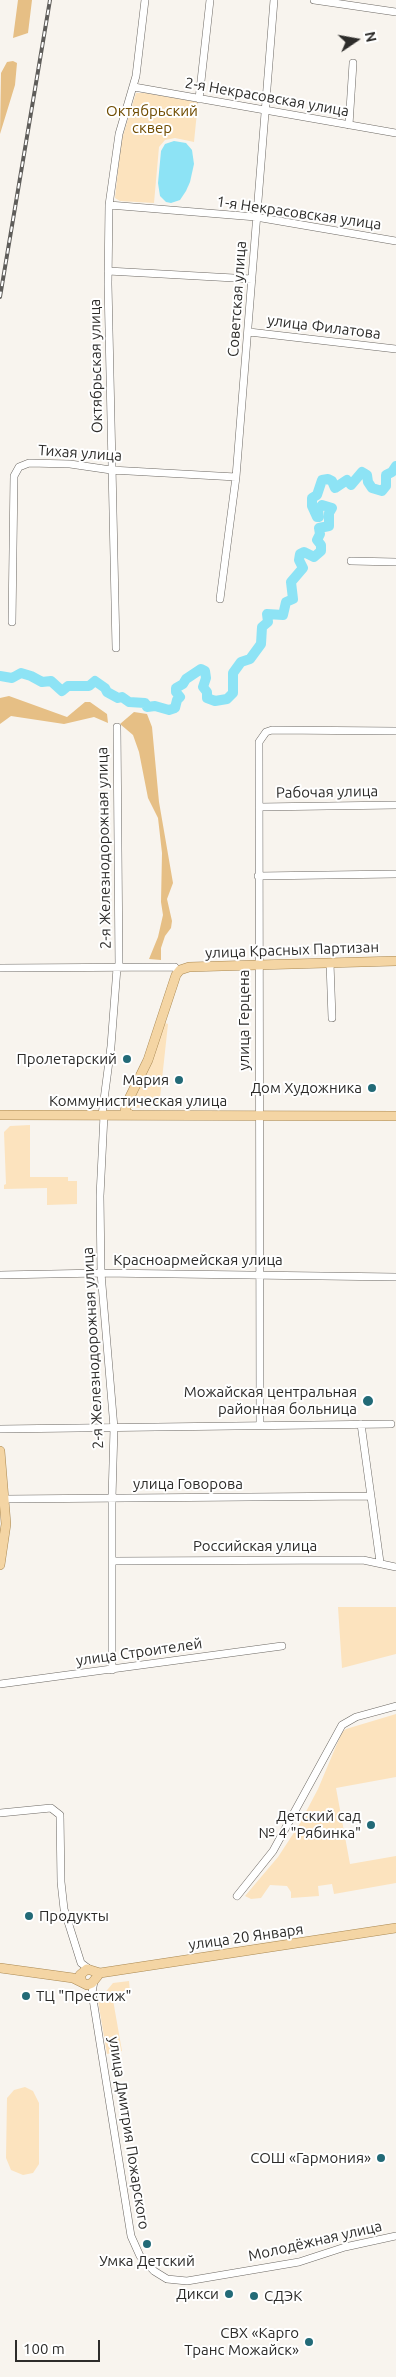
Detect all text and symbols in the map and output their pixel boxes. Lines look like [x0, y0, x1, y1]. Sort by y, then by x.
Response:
north arrow [331, 15, 381, 65]
text: N [362, 30, 380, 44]
street label: 2-я Некрасовская улица [184, 74, 350, 120]
park label: Октябрьский сквер [106, 102, 198, 137]
street label: 1-я Некрасовская улица [215, 193, 383, 233]
street label: Советская улица [224, 240, 250, 358]
street label: Октябрьская улица [86, 299, 106, 433]
street label: улица Филатова [266, 311, 382, 343]
street label: Тихая улица [37, 441, 123, 465]
street label: 2-я Железнодорожная улица [93, 747, 115, 949]
street label: Рабочая улица [276, 782, 378, 802]
street label: улица Красных Партизан [205, 938, 379, 962]
street label: улица Герцена [235, 970, 253, 1070]
place label: Пролетарский [16, 1050, 117, 1068]
marker: Пролетарский [121, 1053, 133, 1065]
place label: Мария [123, 1071, 169, 1089]
marker: Мария [173, 1074, 185, 1086]
place label: Дом Художника [251, 1079, 362, 1097]
marker: Дом Художника [366, 1082, 378, 1094]
street label: Коммунистическая улица [49, 1092, 227, 1110]
street label: 2-я Железнодорожная улица [79, 1247, 107, 1449]
street label: Красноармейская улица [113, 1251, 283, 1269]
place label: Можайская центральная районная больница [184, 1383, 357, 1418]
marker: Можайская центральная районная больница [361, 1394, 375, 1408]
street label: улица Говорова [133, 1475, 243, 1493]
street label: Российская улица [193, 1537, 317, 1555]
street label: улица Строителей [75, 1634, 203, 1670]
place label: Детский сад № 4 "Рябинка" [259, 1807, 361, 1842]
marker: Детский сад № 4 "Рябинка" [365, 1819, 377, 1831]
place label: Продукты [39, 1907, 109, 1925]
marker: Продукты [23, 1910, 35, 1922]
street label: улица 20 Января [187, 1920, 305, 1954]
place label: ТЦ "Престиж" [36, 1987, 131, 2005]
marker: ТЦ "Престиж" [20, 1990, 32, 2002]
street label: улица Дмитрия Пожарского [105, 2035, 153, 2231]
place label: СОШ «Гармония» [250, 2149, 371, 2167]
marker: СОШ «Гармония» [375, 2152, 387, 2164]
street label: Молодёжная улица [246, 2217, 384, 2265]
marker: Умка Детский [141, 2238, 153, 2250]
place label: Умка Детский [99, 2252, 195, 2270]
place label: Дикси [176, 2285, 219, 2303]
place label: СДЭК [264, 2287, 302, 2305]
marker: Дикси [223, 2288, 235, 2300]
marker: СДЭК [248, 2290, 260, 2302]
place label: СВХ «Карго Транс Можайск» [184, 2324, 299, 2359]
scale bar [18, 2330, 102, 2362]
marker: СВХ «Карго Транс Можайск» [303, 2336, 315, 2348]
text: 100 m [23, 2340, 65, 2357]

